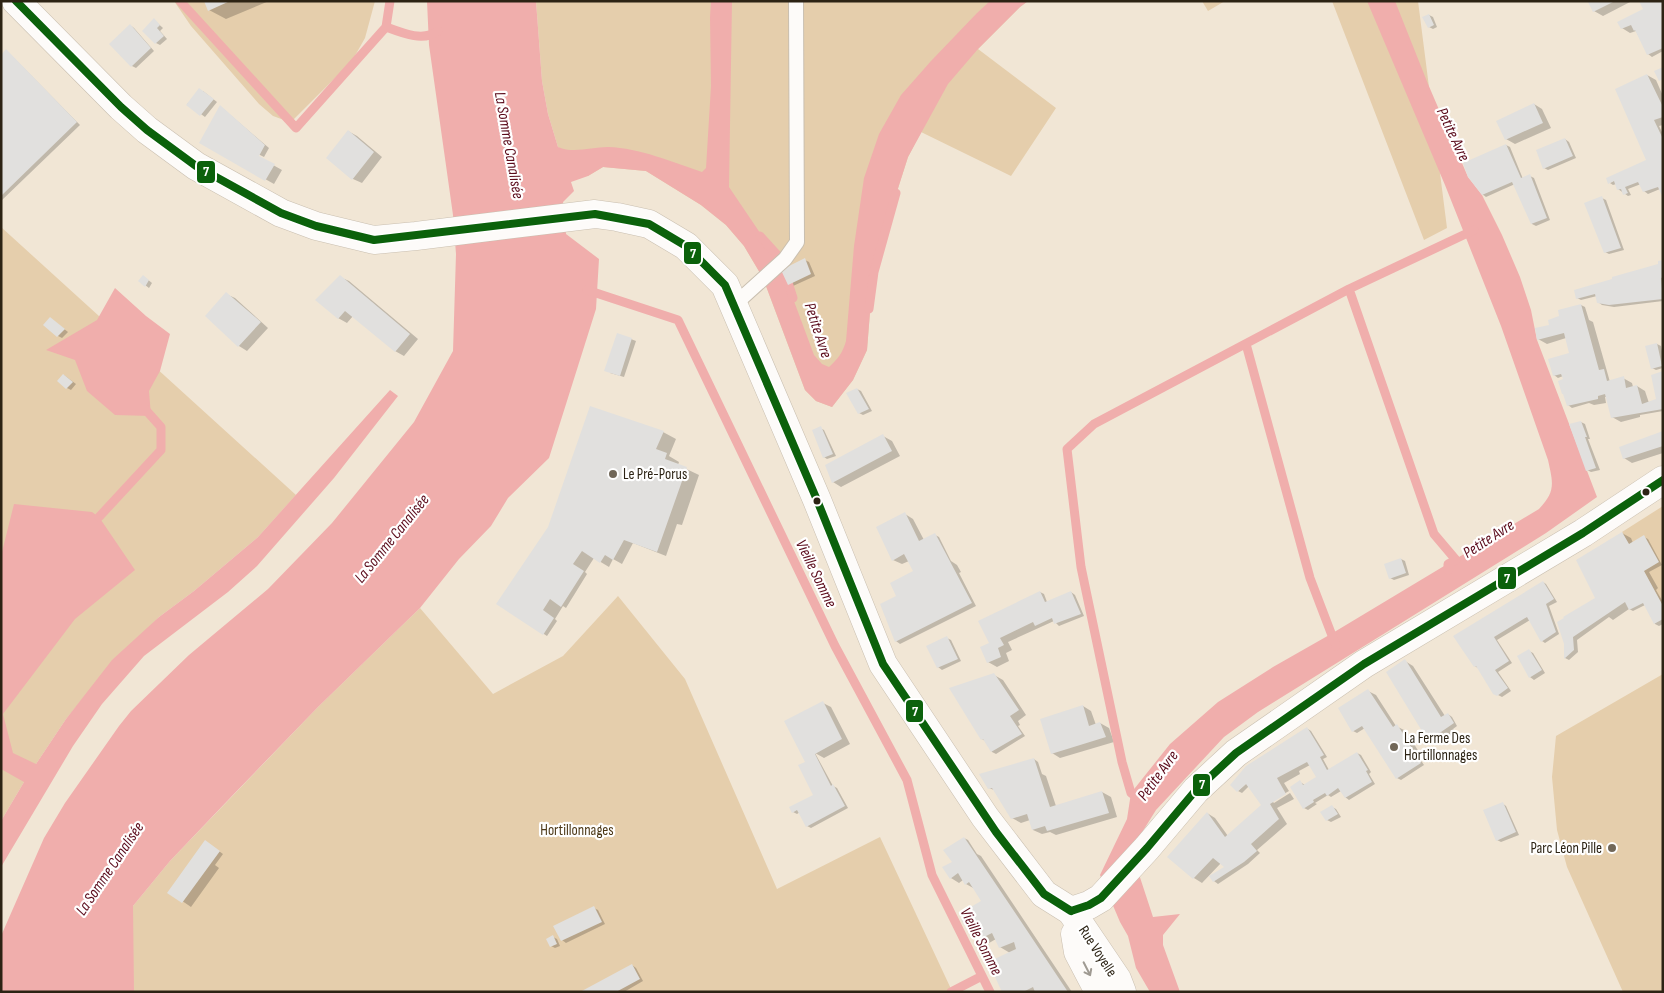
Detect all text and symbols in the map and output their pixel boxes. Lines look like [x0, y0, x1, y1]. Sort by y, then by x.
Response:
water label: La Somme Canalisée [490, 90, 527, 200]
water label: Petite Avre [1432, 105, 1473, 164]
line badge: 7 [196, 160, 216, 184]
text: 7 [203, 163, 210, 180]
line badge: 7 [683, 241, 702, 265]
text: 7 [690, 245, 697, 262]
water label: Petite Avre [800, 300, 835, 361]
place label: Le Pré-Porus [623, 465, 687, 484]
marker: Le Pré-Porus [607, 468, 619, 480]
unlabelled marker [1641, 487, 1651, 497]
water label: La Somme Canalisée [351, 491, 434, 587]
unlabelled marker [812, 496, 822, 506]
water label: Petite Avre [1460, 516, 1518, 563]
water label: Vieille Somme [791, 537, 840, 611]
line badge: 7 [1497, 566, 1517, 590]
text: 7 [1504, 570, 1511, 587]
line badge: 7 [905, 699, 924, 723]
text: 7 [912, 703, 919, 720]
place label: La Ferme Des Hortillonnages [1404, 729, 1477, 765]
marker: La Ferme Des Hortillonnages [1388, 741, 1400, 753]
water label: Petite Avre [1134, 747, 1183, 805]
line badge: 7 [1192, 773, 1211, 797]
text: 7 [1199, 776, 1206, 793]
water label: La Somme Canalisée [72, 819, 148, 919]
park label: Hortillonnages [540, 821, 614, 840]
place label: Parc Léon Pille [1530, 839, 1602, 858]
marker: Parc Léon Pille [1606, 842, 1618, 854]
water label: Vieille Somme [956, 905, 1006, 979]
street label: Rue Voyelle [1074, 922, 1121, 980]
one-way arrow [1083, 961, 1092, 976]

